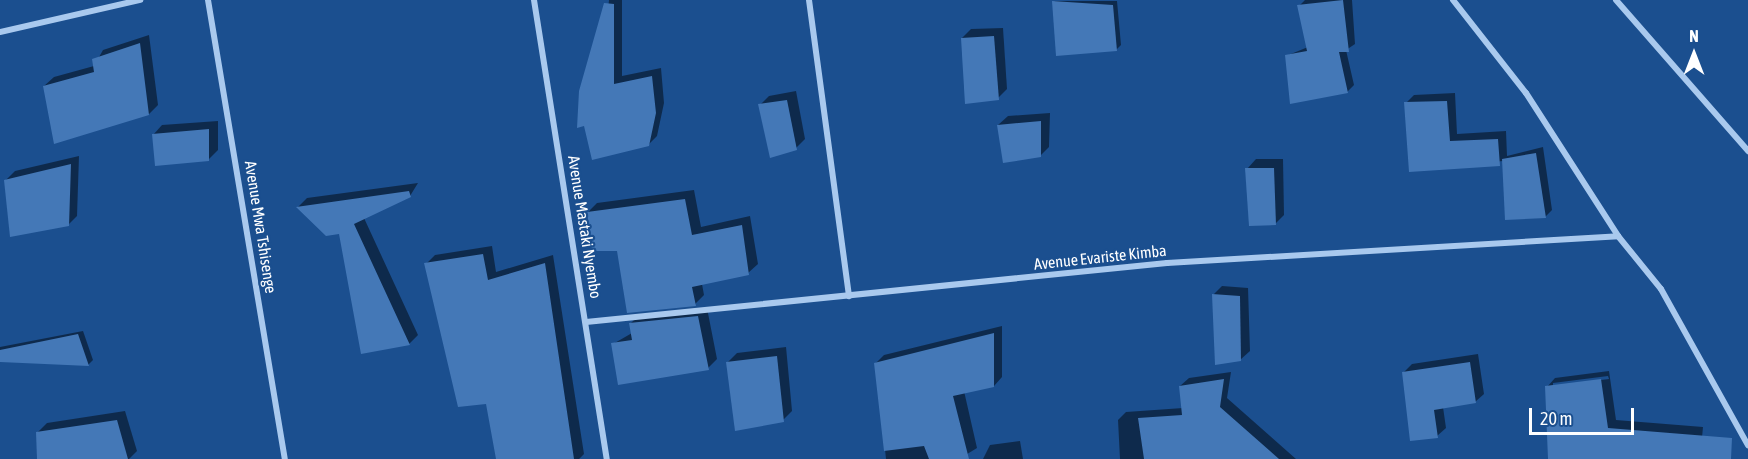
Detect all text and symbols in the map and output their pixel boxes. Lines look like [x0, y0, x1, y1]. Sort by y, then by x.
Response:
north arrow [1664, 24, 1724, 84]
text: N [1689, 27, 1699, 45]
street label: Avenue Mastaki Nyembo [564, 154, 606, 300]
street label: Avenue Mwa Tshisenge [241, 159, 281, 295]
street label: Avenue Evariste Kimba [1033, 240, 1167, 274]
scale bar [1532, 396, 1637, 434]
text: 20 m [1540, 408, 1572, 429]

